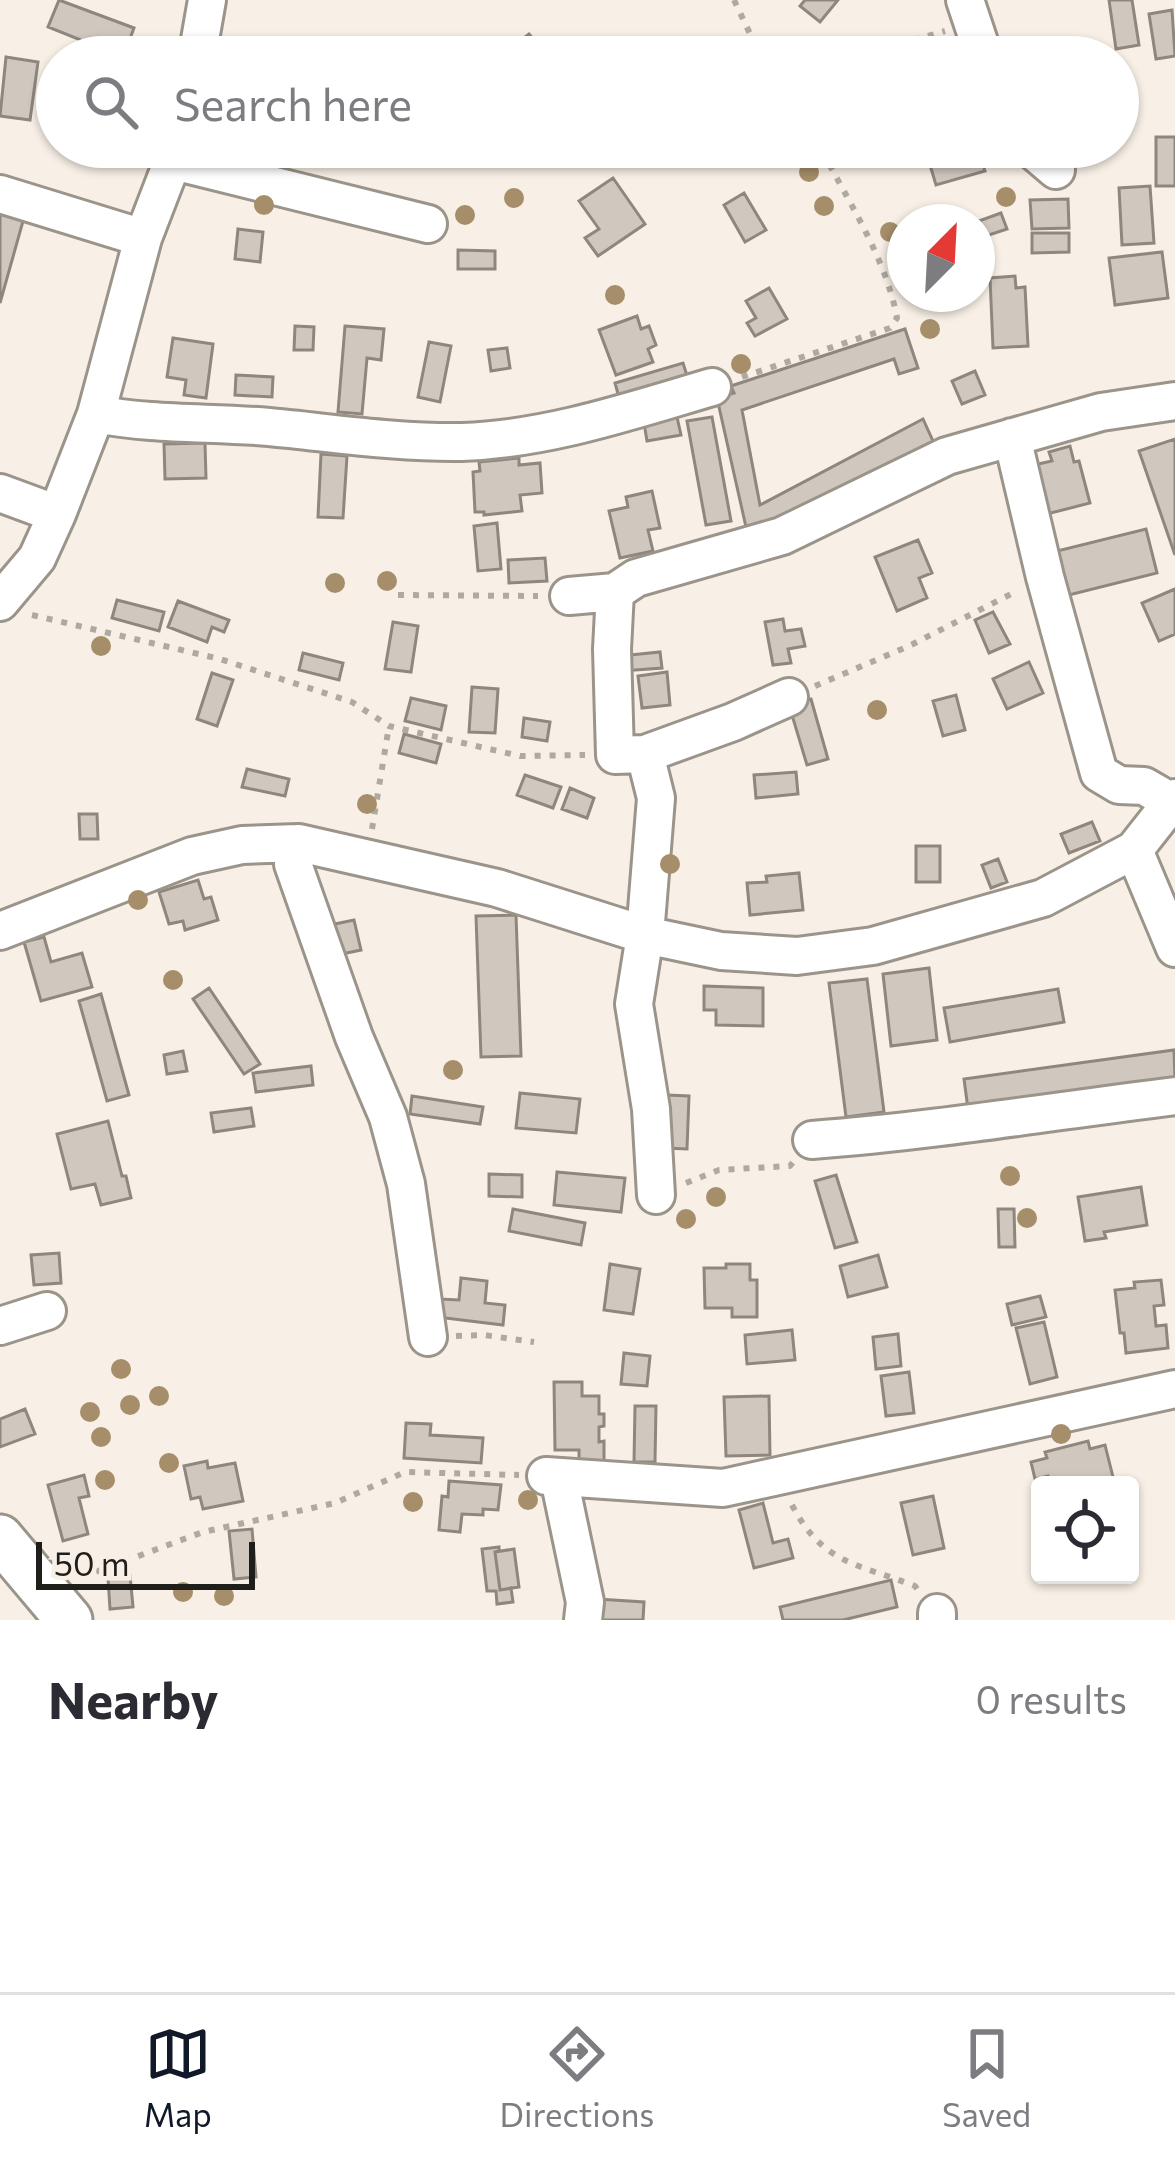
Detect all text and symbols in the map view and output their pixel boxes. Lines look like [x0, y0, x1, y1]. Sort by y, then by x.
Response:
search box [36, 36, 1139, 168]
icon: search [78, 69, 144, 135]
text: Search here [174, 75, 412, 130]
north arrow [887, 204, 995, 312]
map controls [1031, 1476, 1139, 1584]
button: locate [1031, 1476, 1139, 1584]
scale bar [36, 1536, 255, 1589]
text: 50 m [54, 1542, 130, 1583]
text: Nearby [48, 1667, 218, 1730]
text: 0 results [975, 1674, 1127, 1722]
tab: Map [144, 2021, 212, 2134]
tab: Directions [500, 2021, 654, 2134]
tab: Saved [942, 2021, 1031, 2134]

